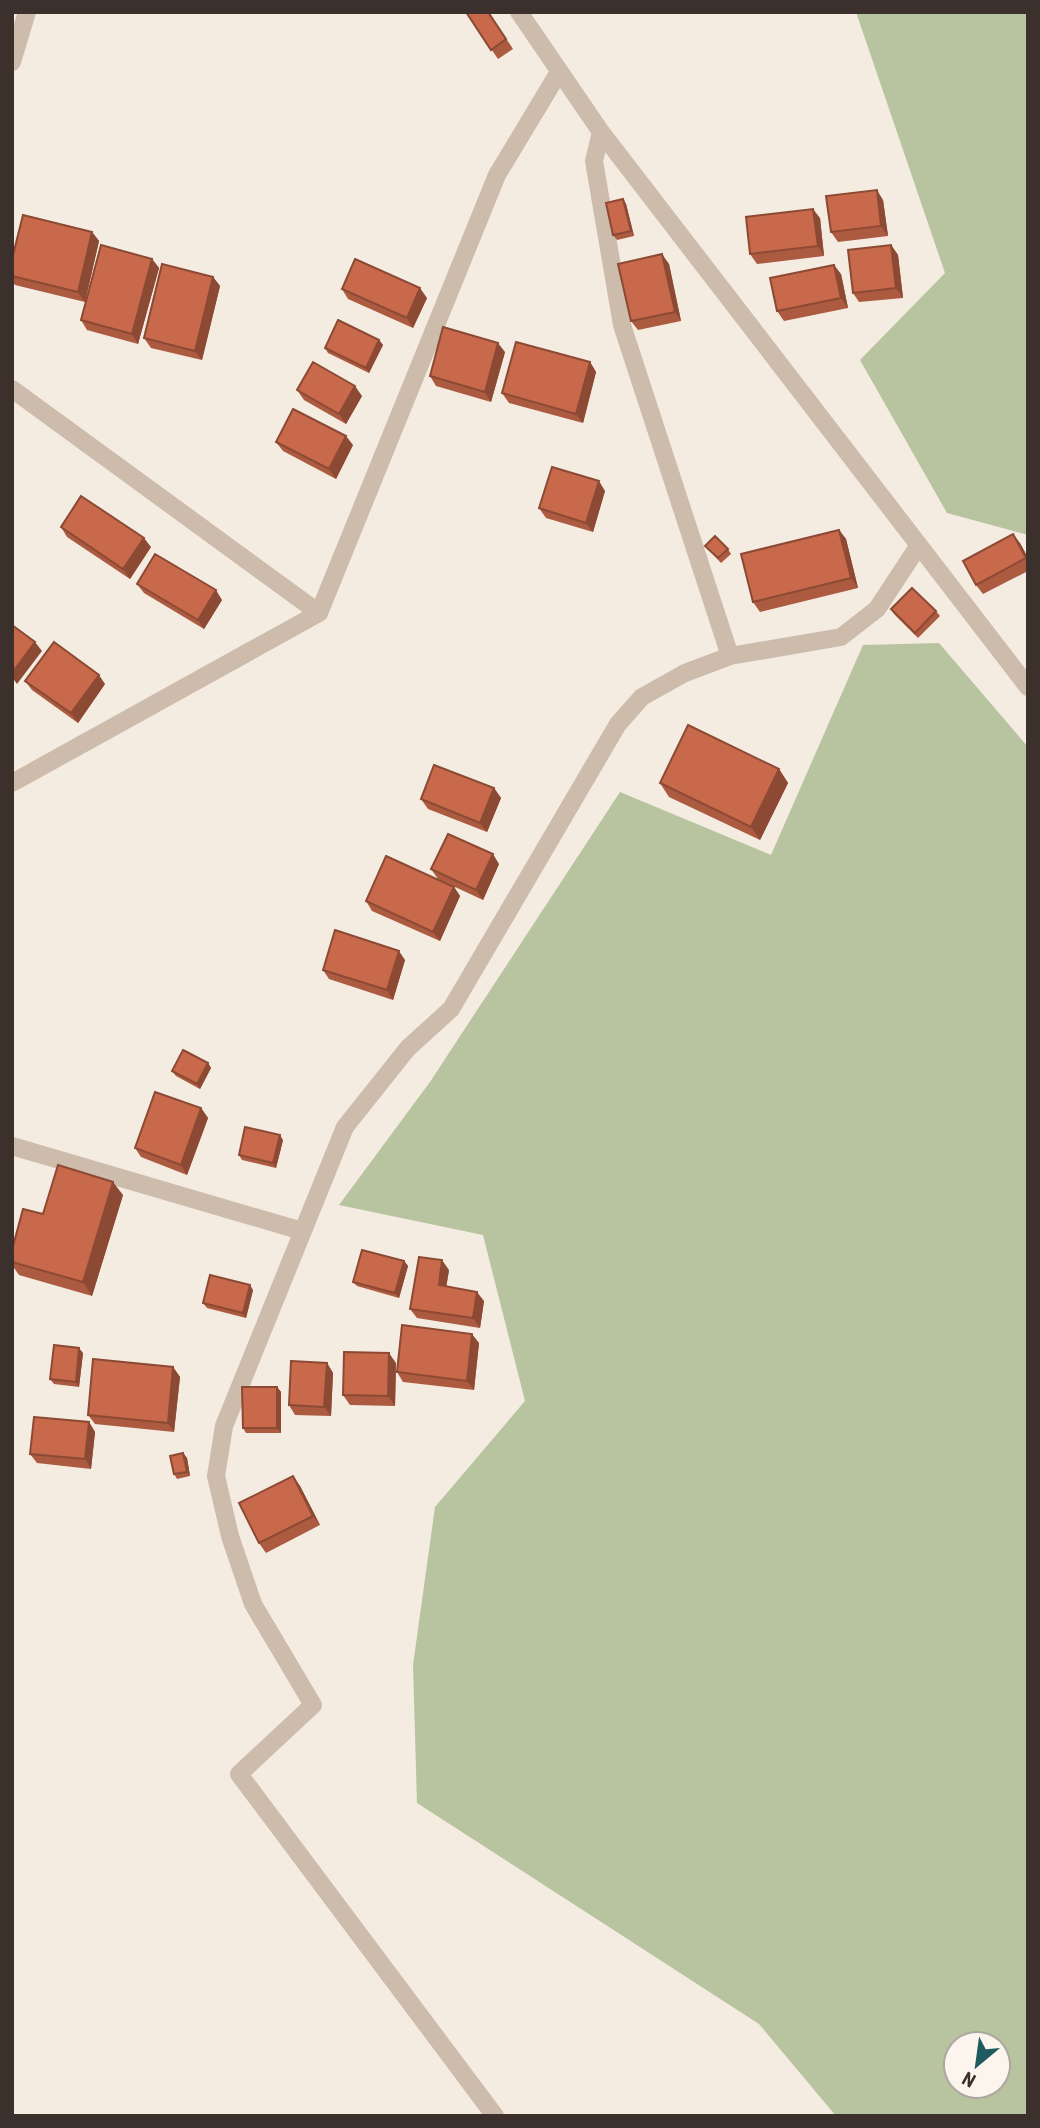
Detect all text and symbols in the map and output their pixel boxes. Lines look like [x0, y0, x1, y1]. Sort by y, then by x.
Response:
north arrow [942, 2030, 1012, 2100]
text: N [958, 2067, 980, 2092]

